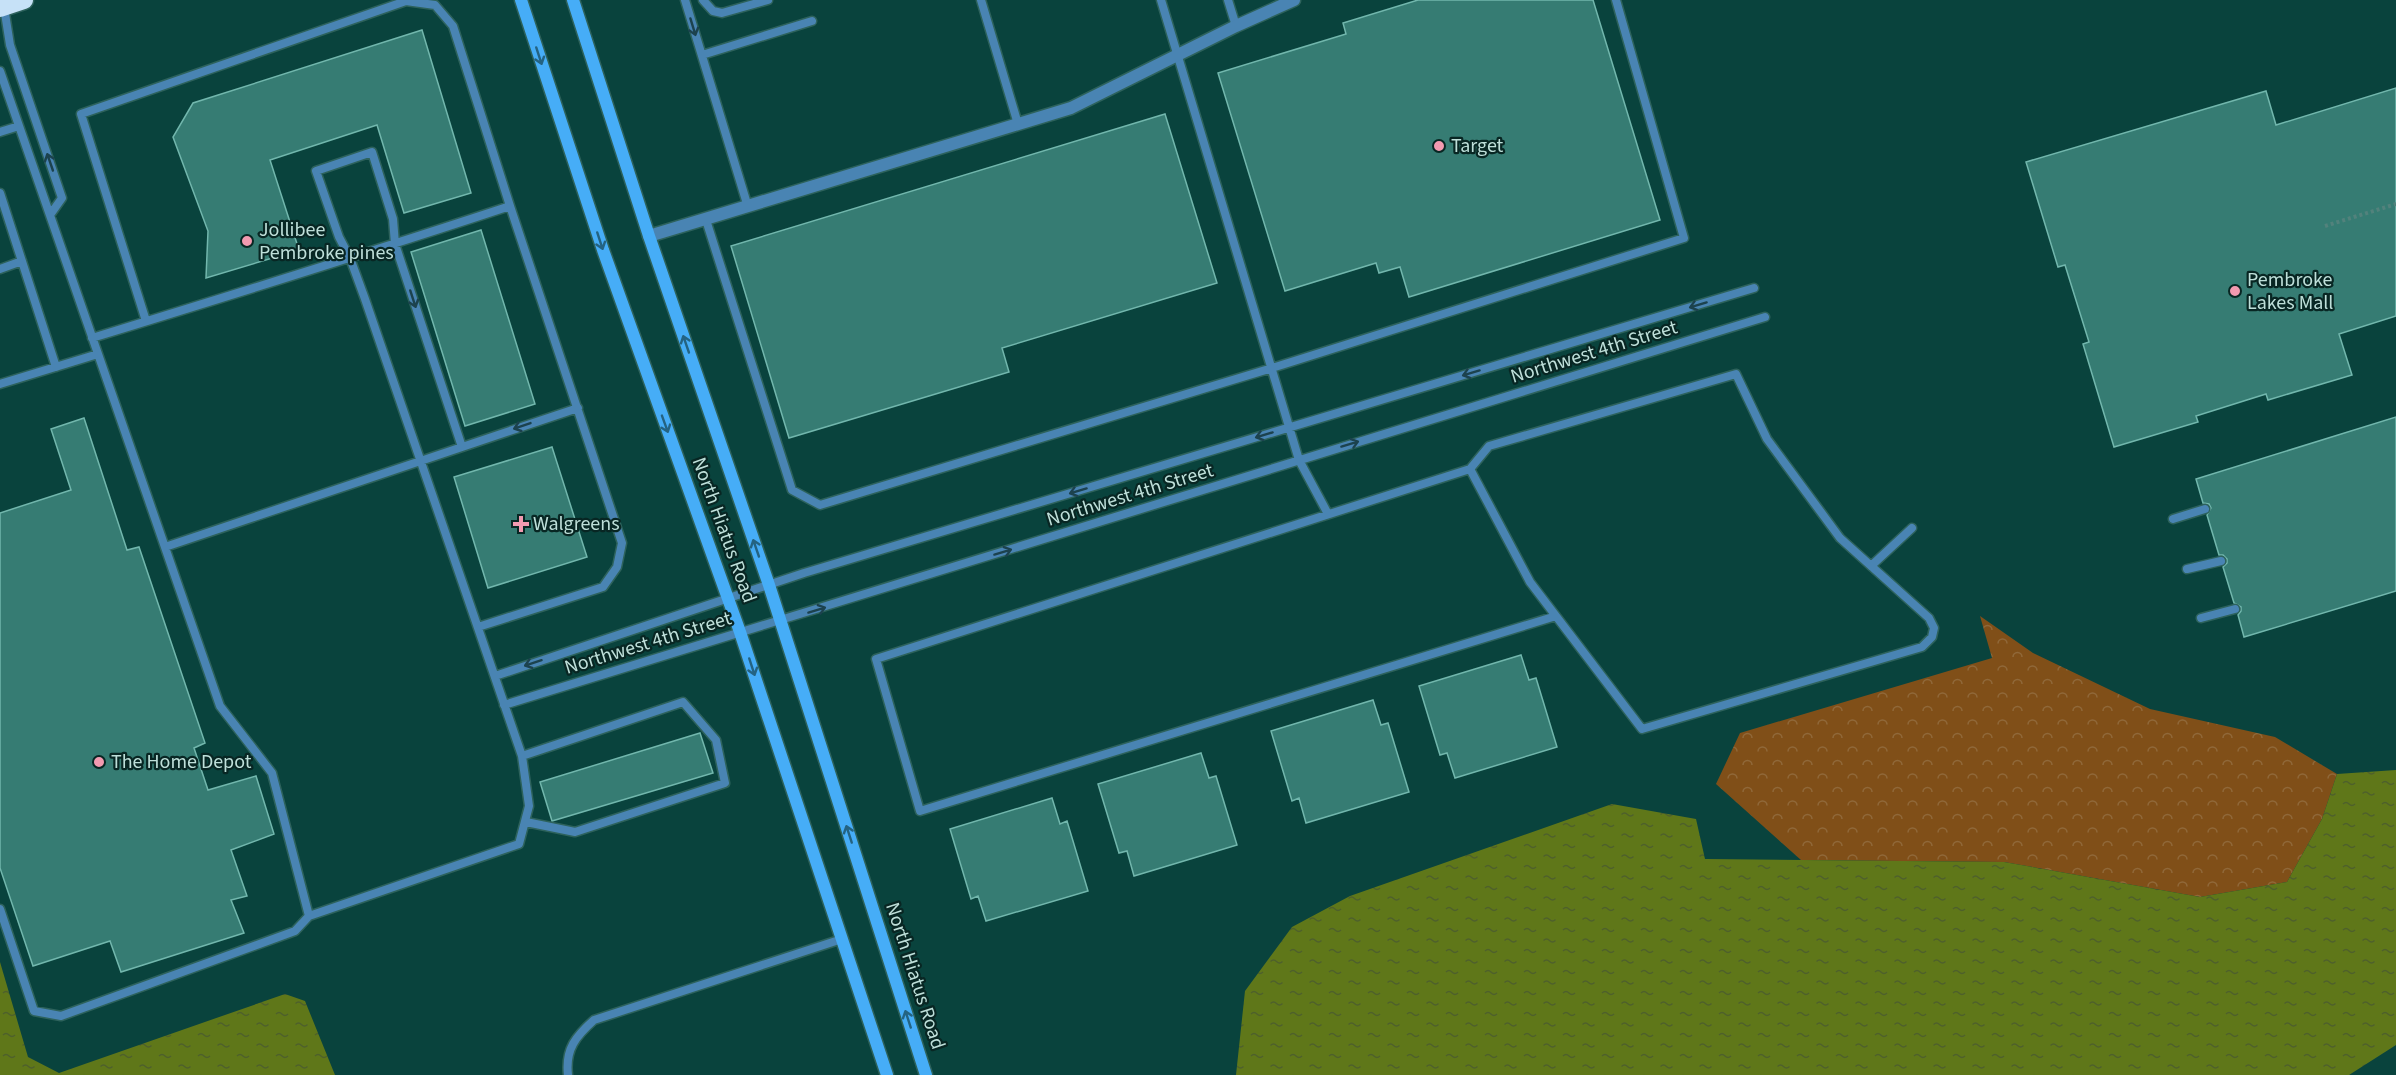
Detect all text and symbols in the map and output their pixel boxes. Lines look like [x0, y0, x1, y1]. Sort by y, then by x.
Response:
one-way arrow [688, 17, 699, 36]
one-way arrow [534, 46, 545, 65]
place label: Target [1451, 132, 1504, 160]
marker: Target [1432, 139, 1446, 153]
one-way arrow [43, 153, 54, 172]
place label: Jollibee Pembroke pines [259, 216, 394, 267]
one-way arrow [595, 231, 606, 250]
marker: Jollibee Pembroke pines [240, 234, 254, 248]
place label: Pembroke Lakes Mall [2247, 266, 2333, 317]
marker: Pembroke Lakes Mall [2228, 284, 2242, 298]
one-way arrow [409, 289, 420, 308]
one-way arrow [1689, 300, 1708, 311]
street label: Northwest 4th Street [1507, 313, 1681, 391]
one-way arrow [680, 335, 691, 354]
one-way arrow [1462, 368, 1481, 379]
one-way arrow [661, 415, 672, 433]
one-way arrow [513, 421, 532, 432]
one-way arrow [1255, 430, 1274, 441]
one-way arrow [1340, 438, 1359, 449]
street label: North Hiatus Road [685, 453, 763, 607]
street label: Northwest 4th Street [1043, 456, 1217, 534]
one-way arrow [1068, 486, 1087, 497]
place label: Walgreens [533, 510, 620, 538]
marker: Walgreens [514, 517, 528, 531]
one-way arrow [750, 539, 761, 558]
one-way arrow [993, 546, 1012, 557]
street label: Northwest 4th Street [561, 604, 735, 682]
one-way arrow [807, 604, 826, 615]
one-way arrow [747, 657, 758, 676]
one-way arrow [524, 659, 543, 670]
place label: The Home Depot [111, 748, 252, 776]
marker: The Home Depot [92, 755, 106, 769]
one-way arrow [843, 825, 854, 844]
street label: North Hiatus Road [878, 899, 952, 1053]
one-way arrow [902, 1010, 913, 1029]

